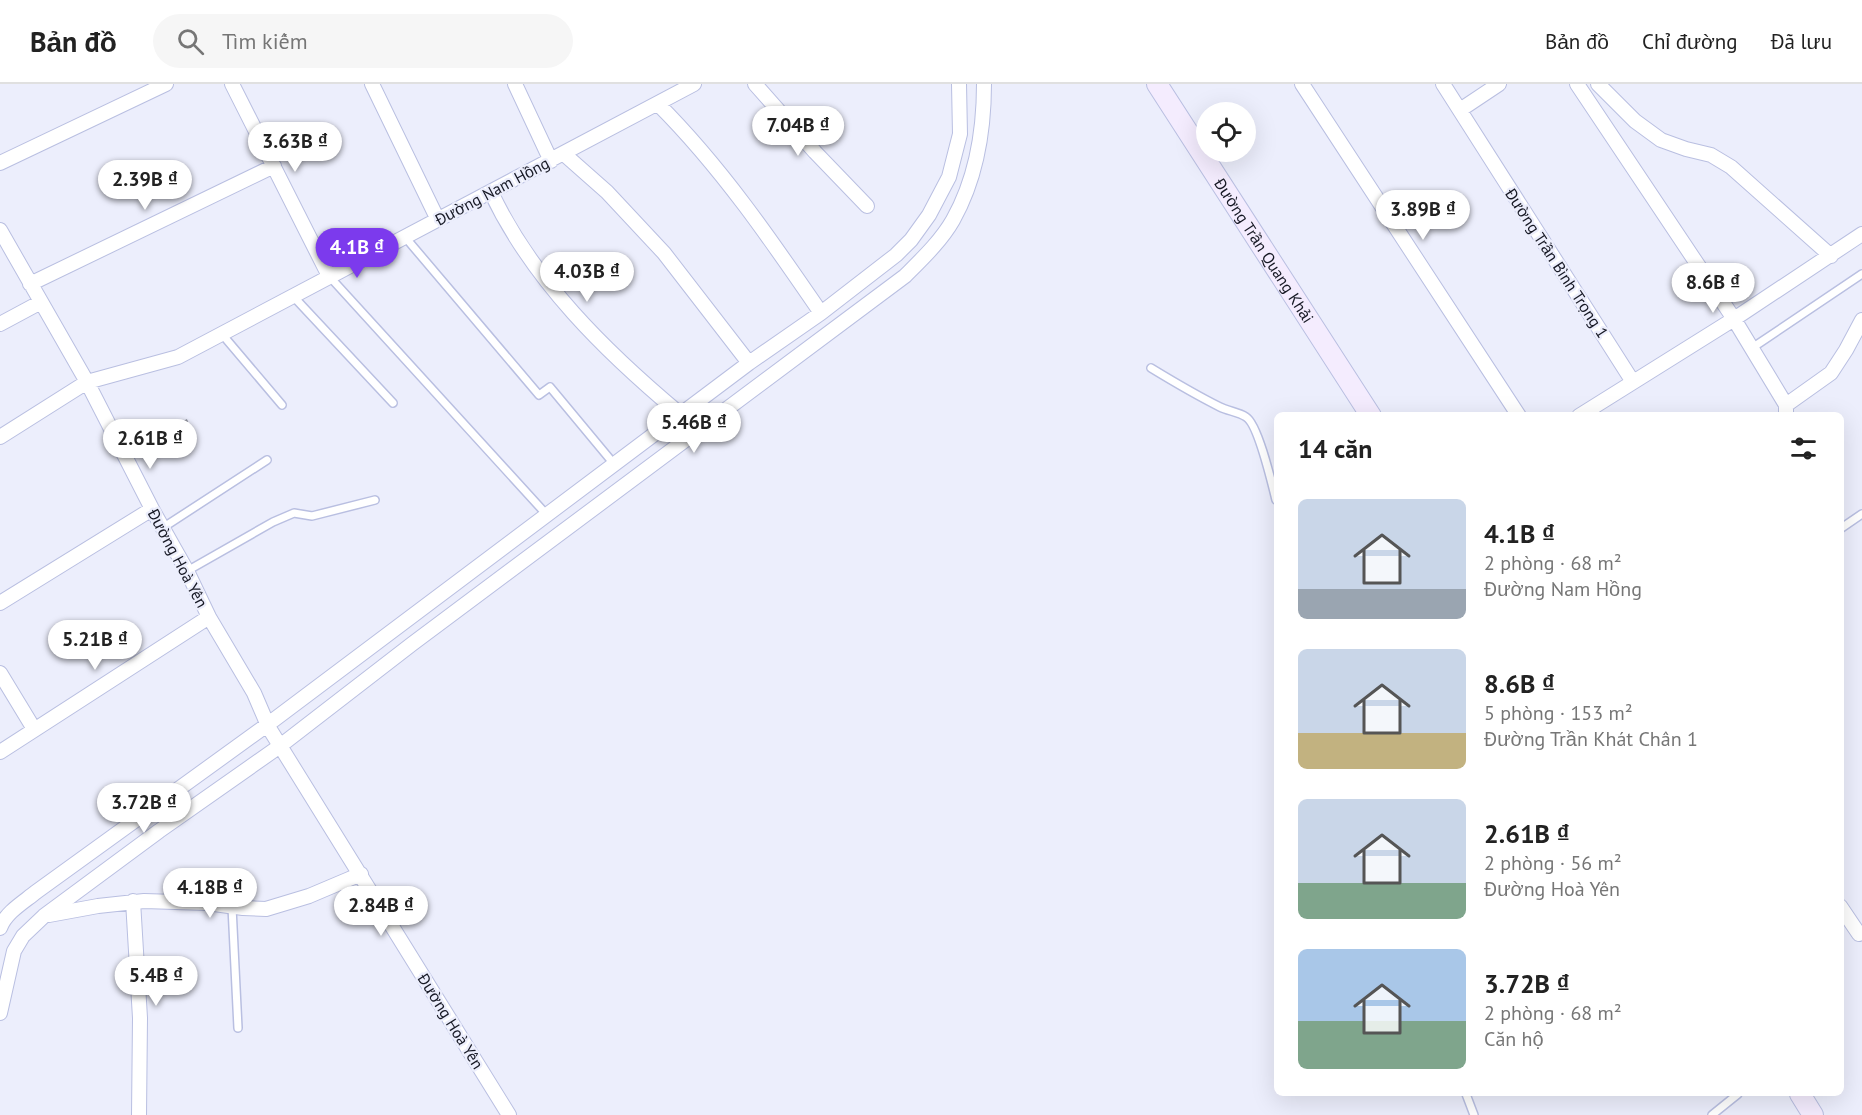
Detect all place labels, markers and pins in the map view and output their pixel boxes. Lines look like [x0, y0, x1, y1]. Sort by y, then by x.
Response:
pin: 7.04B ₫ [743, 106, 853, 157]
pin: 3.63B ₫ [240, 122, 350, 173]
pin: 2.39B ₫ [90, 160, 200, 211]
pin: 3.89B ₫ [1368, 190, 1478, 241]
pin: 4.1B ₫ [308, 228, 406, 279]
pin: 4.03B ₫ [532, 252, 642, 303]
pin: 8.6B ₫ [1664, 263, 1762, 314]
pin: 5.46B ₫ [639, 403, 749, 454]
pin: 2.61B ₫ [95, 419, 205, 470]
pin: 5.21B ₫ [40, 620, 150, 671]
pin: 3.72B ₫ [89, 783, 199, 834]
pin: 4.18B ₫ [155, 868, 265, 919]
pin: 2.84B ₫ [326, 886, 436, 937]
pin: 5.4B ₫ [107, 956, 205, 1007]

